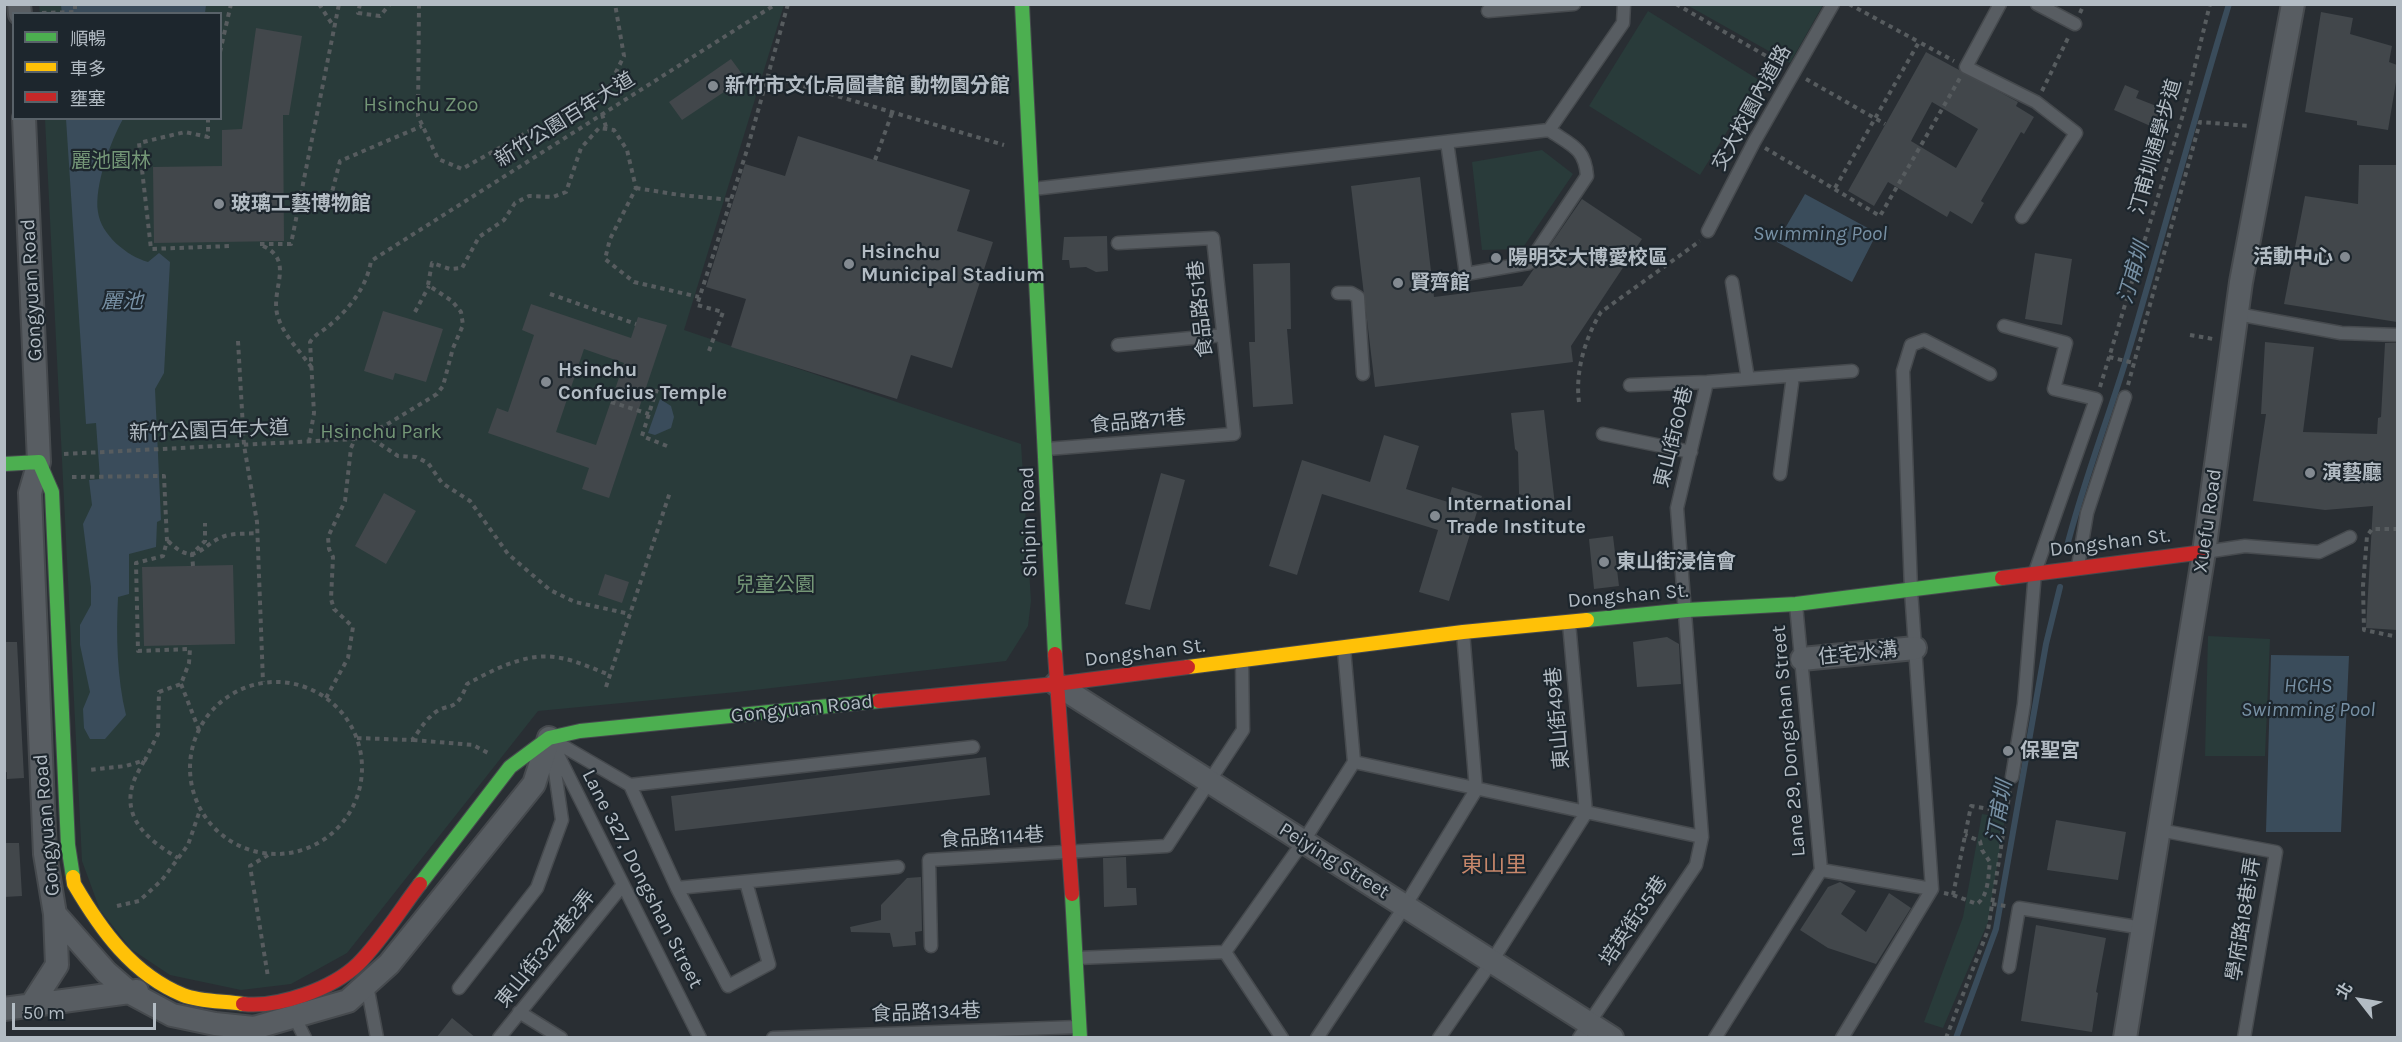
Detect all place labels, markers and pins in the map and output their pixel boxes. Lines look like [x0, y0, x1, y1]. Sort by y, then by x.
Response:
place label: 新竹市文化局圖書館 動物園分館 [725, 74, 1010, 98]
marker: 新竹市文化局圖書館 動物園分館 [706, 79, 720, 93]
place label: 玻璃工藝博物館 [231, 192, 371, 216]
marker: 玻璃工藝博物館 [212, 197, 226, 211]
place label: Hsinchu Municipal Stadium [861, 240, 1045, 287]
place label: 活動中心 [2253, 245, 2333, 269]
place label: 陽明交大博愛校區 [1508, 246, 1668, 270]
marker: 活動中心 [2338, 250, 2352, 264]
marker: 陽明交大博愛校區 [1489, 251, 1503, 265]
marker: Hsinchu Municipal Stadium [842, 257, 856, 271]
place label: 賢齊館 [1410, 271, 1470, 295]
marker: 賢齊館 [1391, 276, 1405, 290]
place label: Hsinchu Confucius Temple [558, 358, 727, 405]
marker: Hsinchu Confucius Temple [539, 375, 553, 389]
place label: 演藝廳 [2322, 461, 2382, 485]
marker: 演藝廳 [2303, 466, 2317, 480]
place label: International Trade Institute [1447, 492, 1586, 539]
marker: International Trade Institute [1428, 509, 1442, 523]
place label: 東山街浸信會 [1616, 550, 1736, 574]
marker: 東山街浸信會 [1597, 555, 1611, 569]
place label: 保聖宮 [2020, 739, 2080, 763]
marker: 保聖宮 [2001, 744, 2015, 758]

